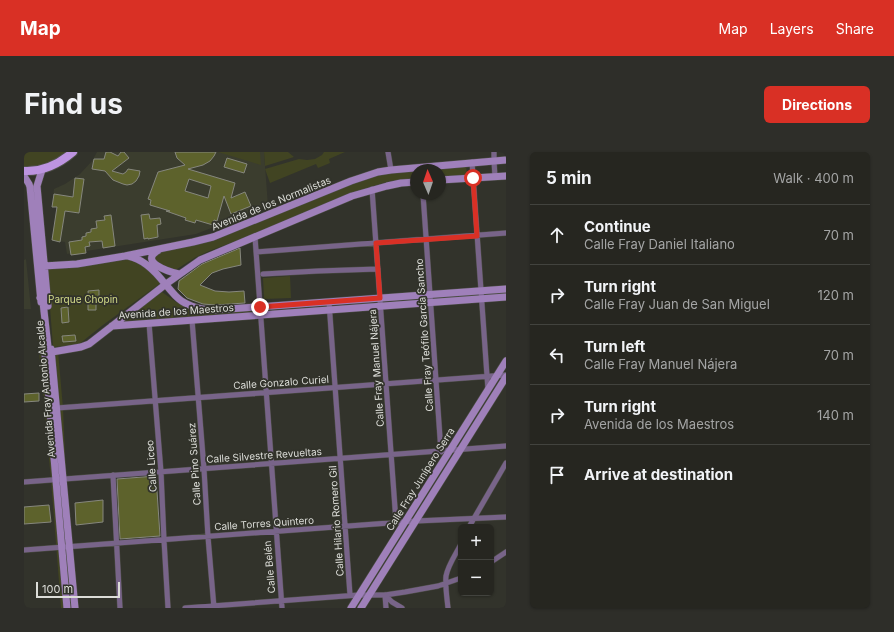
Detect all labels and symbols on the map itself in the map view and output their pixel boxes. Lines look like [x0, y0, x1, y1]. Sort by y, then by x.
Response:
north arrow [410, 164, 446, 200]
route start [464, 169, 482, 187]
street label: Avenida de los Normalistas [210, 174, 332, 232]
street label: Calle Fray Teófilo García Sancho [413, 258, 435, 412]
park label: Parque Chopin [48, 293, 118, 305]
route end [251, 298, 269, 316]
street label: Avenida de los Maestros [118, 301, 234, 321]
street label: Calle Fray Manuel Nájera [366, 309, 386, 427]
street label: Avenida Fray Antonio Alcalde [33, 320, 57, 458]
street label: Calle Gonzalo Curiel [233, 373, 329, 391]
street label: Calle Pino Suárez [185, 422, 203, 506]
street label: Calle Fray Junípero Serra [383, 425, 457, 533]
street label: Calle Liceo [143, 440, 159, 492]
street label: Calle Silvestre Revueltas [206, 445, 322, 465]
street label: Calle Hilario Romero Gil [326, 465, 346, 577]
street label: Calle Torres Quintero [214, 514, 314, 532]
street label: Calle Belén [261, 540, 277, 594]
scale bar [36, 580, 120, 599]

